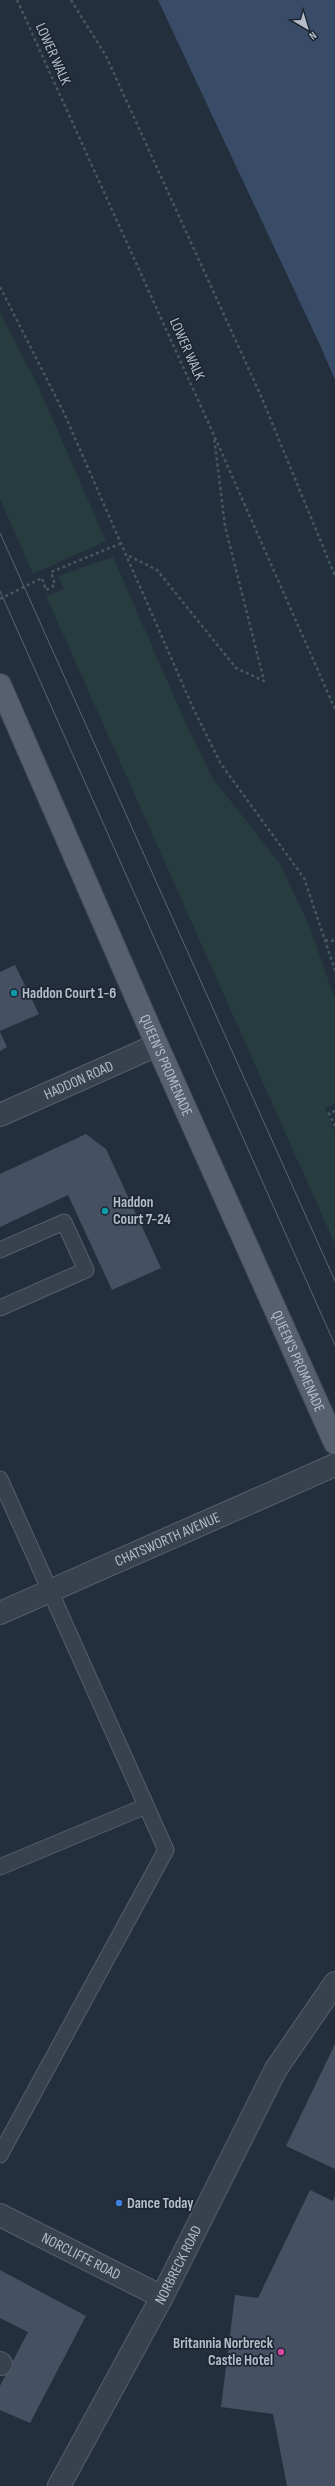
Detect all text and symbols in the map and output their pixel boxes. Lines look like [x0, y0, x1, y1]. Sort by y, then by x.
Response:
north arrow [287, 8, 327, 48]
street label: LOWER WALK [31, 20, 75, 88]
text: N [306, 29, 319, 42]
street label: LOWER WALK [165, 315, 209, 383]
place label: Haddon Court 1-6 [22, 984, 116, 1003]
marker: Haddon Court 1-6 [9, 988, 19, 998]
street label: QUEEN'S PROMENADE [135, 1011, 197, 1119]
street label: HADDON ROAD [41, 1056, 116, 1104]
place label: Haddon Court 7-24 [113, 1193, 171, 1229]
marker: Haddon Court 7-24 [100, 1206, 110, 1216]
street label: QUEEN'S PROMENADE [267, 1307, 329, 1415]
street label: CHATSWORTH AVENUE [112, 1507, 223, 1571]
place label: Dance Today [127, 2194, 194, 2213]
marker: Dance Today [114, 2198, 124, 2208]
street label: NORBRECK ROAD [150, 2222, 206, 2308]
street label: NORCLIFFE ROAD [38, 2228, 124, 2284]
place label: Britannia Norbreck Castle Hotel [173, 2334, 274, 2370]
marker: Britannia Norbreck Castle Hotel [276, 2347, 286, 2357]

